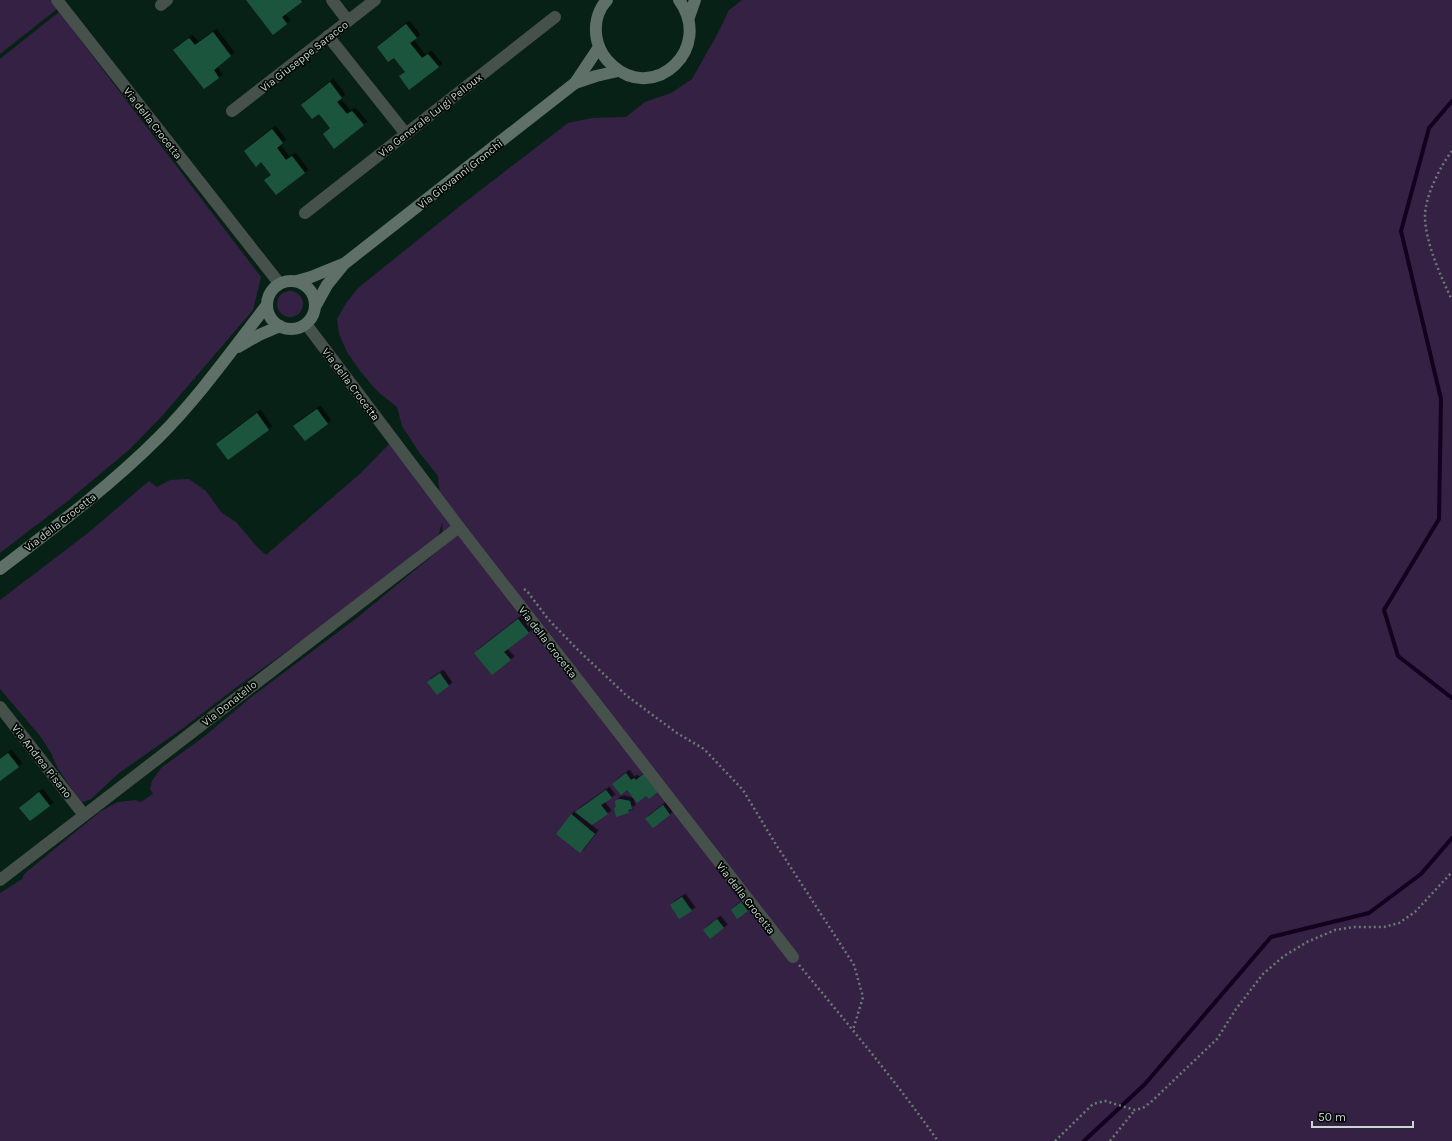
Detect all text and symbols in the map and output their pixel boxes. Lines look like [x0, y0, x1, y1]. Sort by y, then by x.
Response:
street label: Via Giuseppe Saracco [258, 18, 351, 95]
street label: Via Generale Luigi Pelloux [376, 71, 485, 160]
street label: Via della Crocetta [121, 85, 185, 162]
street label: Via Giovanni Gronchi [415, 137, 506, 212]
street label: Via della Crocetta [319, 345, 382, 423]
street label: Via della Crocetta [22, 490, 99, 554]
street label: Via della Crocetta [516, 604, 580, 681]
street label: Via Donatello [199, 678, 259, 729]
street label: Via Andrea Pisano [9, 722, 74, 801]
street label: Via della Crocetta [714, 860, 778, 937]
scale bar [1312, 1103, 1413, 1129]
text: 50 m [1318, 1110, 1346, 1124]

